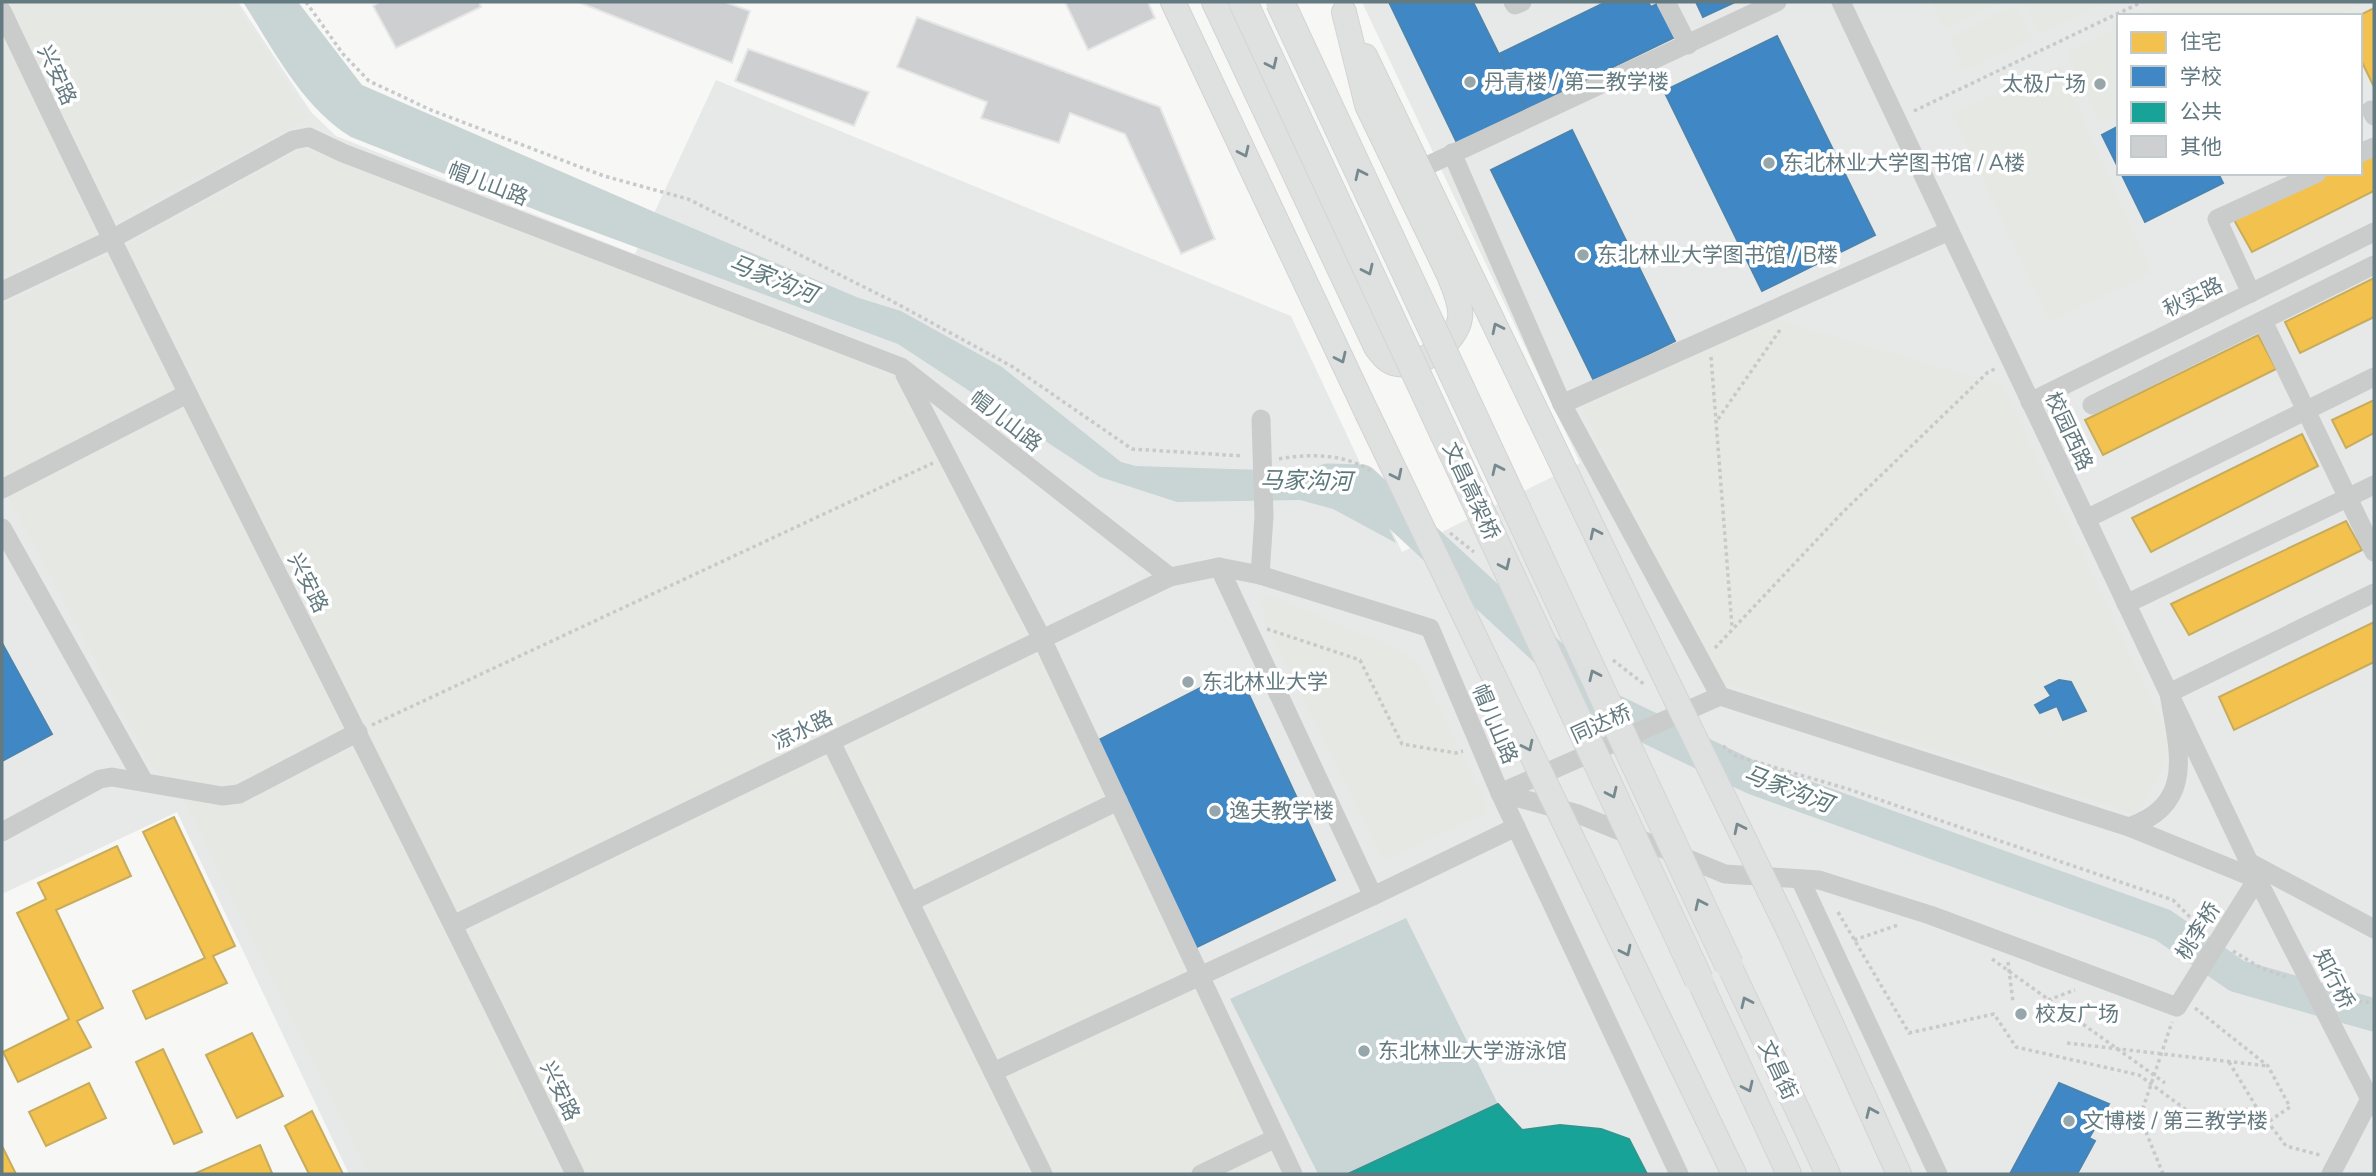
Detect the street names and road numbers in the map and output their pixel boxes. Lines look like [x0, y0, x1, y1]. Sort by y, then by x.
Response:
street label: 兴安路 [31, 41, 83, 109]
street label: 帽儿山路 [444, 156, 532, 212]
street label: 秋实路 [2159, 271, 2227, 323]
street label: 帽儿山路 [964, 384, 1048, 458]
street label: 校园西路 [2039, 387, 2099, 475]
street label: 文昌高架桥 [1436, 438, 1506, 544]
street label: 兴安路 [281, 549, 335, 617]
street label: 帽儿山路 [1466, 680, 1524, 768]
street label: 同达桥 [1567, 698, 1635, 750]
street label: 凉水路 [769, 704, 837, 756]
street label: 桃李桥 [2169, 897, 2227, 965]
street label: 知行桥 [2307, 945, 2361, 1013]
street label: 文昌街 [1752, 1036, 1804, 1104]
street label: 兴安路 [534, 1057, 586, 1125]

